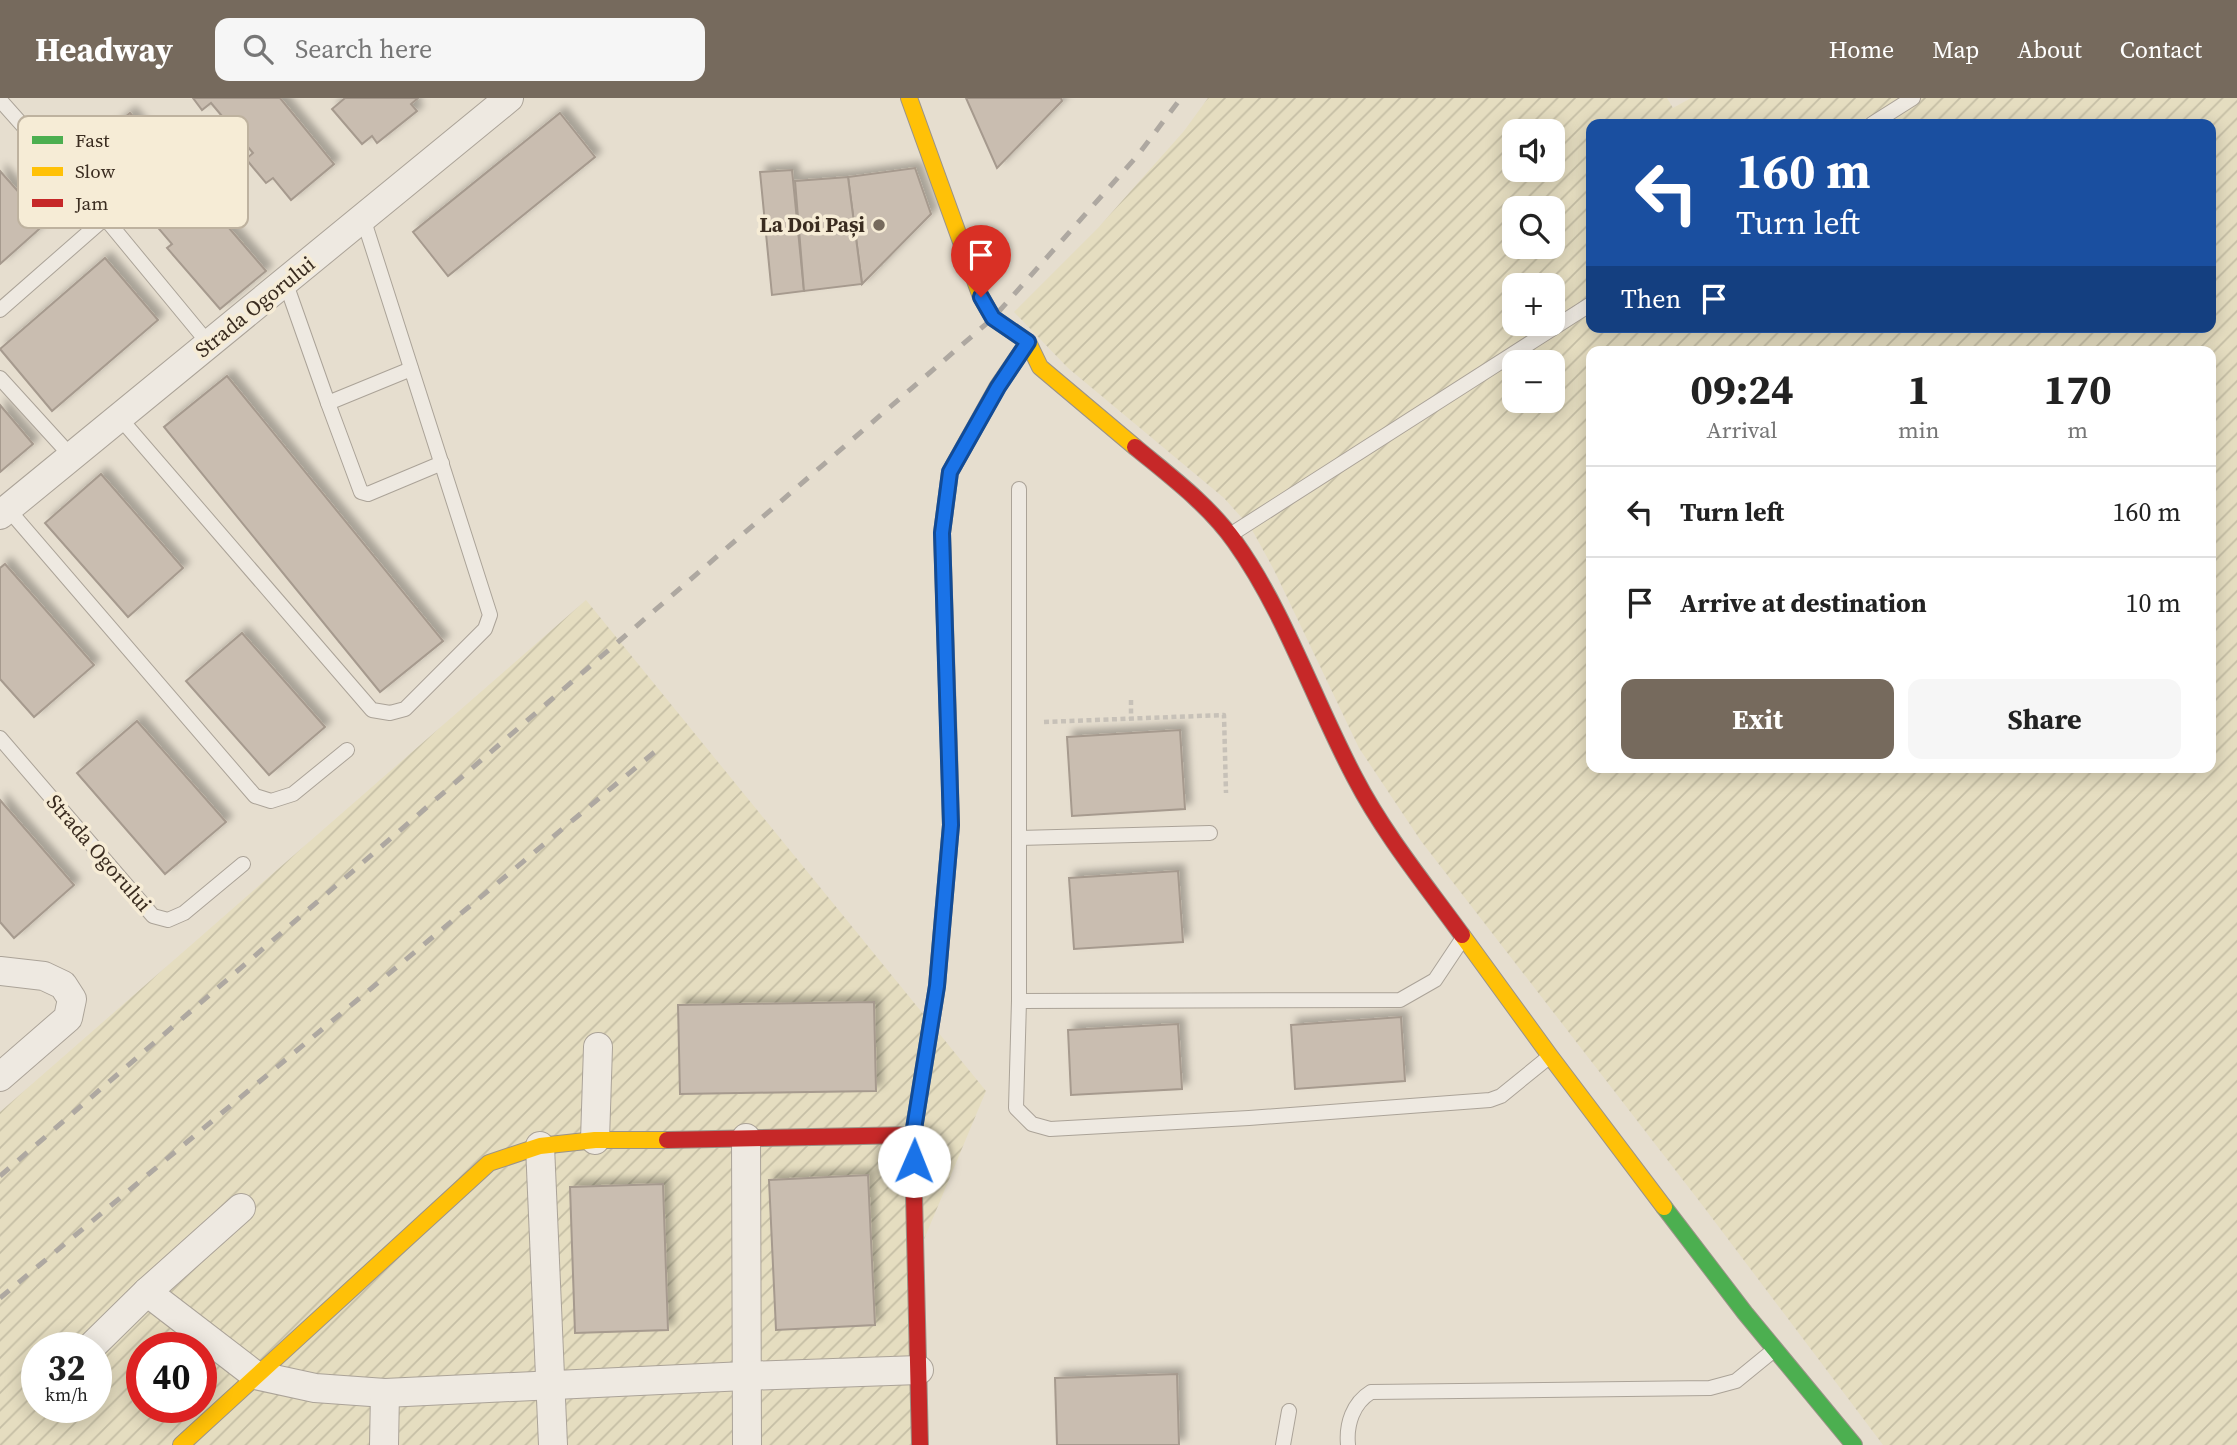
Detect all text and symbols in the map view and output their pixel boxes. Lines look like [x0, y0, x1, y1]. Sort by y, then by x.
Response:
search box [215, 18, 705, 81]
text: Headway [35, 27, 173, 72]
icon: search [239, 30, 277, 68]
text: Search here [295, 31, 432, 67]
text: Home [1829, 33, 1894, 66]
text: Map [1932, 33, 1979, 66]
text: About [2017, 33, 2082, 66]
text: Contact [2120, 33, 2202, 66]
legend [18, 116, 248, 228]
map controls [1502, 119, 1565, 413]
button: sound [1502, 119, 1565, 182]
text: Fast [75, 127, 110, 153]
text: 160 m [1736, 137, 1871, 204]
icon: left [1621, 147, 1712, 238]
text: Slow [75, 158, 116, 184]
text: Jam [74, 190, 108, 216]
button: search [1502, 196, 1565, 259]
text: Turn left [1736, 201, 1860, 245]
place label: La Doi Pași [760, 210, 865, 239]
marker: La Doi Pași [871, 217, 887, 233]
pin [951, 225, 1011, 297]
icon: arrive [962, 236, 1000, 274]
street label: Strada Ogorului [189, 249, 321, 364]
button: + [1502, 273, 1565, 336]
icon: arrive [1695, 280, 1733, 318]
text: Then [1621, 281, 1681, 317]
button: − [1502, 350, 1565, 413]
text: 09:24 [1690, 360, 1794, 418]
text: 1 [1907, 360, 1930, 418]
text: 170 [2044, 360, 2112, 418]
text: Arrival [1706, 414, 1777, 446]
text: min [1898, 414, 1939, 446]
text: m [2067, 414, 2088, 446]
icon: left [1621, 493, 1659, 531]
text: Turn left [1680, 494, 1784, 530]
text: 160 m [2113, 494, 2181, 530]
icon: arrive [1621, 584, 1659, 622]
text: Arrive at destination [1680, 585, 1927, 621]
text: 10 m [2126, 585, 2181, 621]
button: Exit [1621, 679, 1894, 759]
button: Share [1908, 679, 2181, 759]
street label: Strada Ogorului [40, 788, 158, 918]
position arrow [877, 1124, 951, 1198]
speed limit sign: 40 [126, 1332, 217, 1423]
text: 32 [48, 1344, 85, 1392]
text: km/h [45, 1382, 88, 1407]

